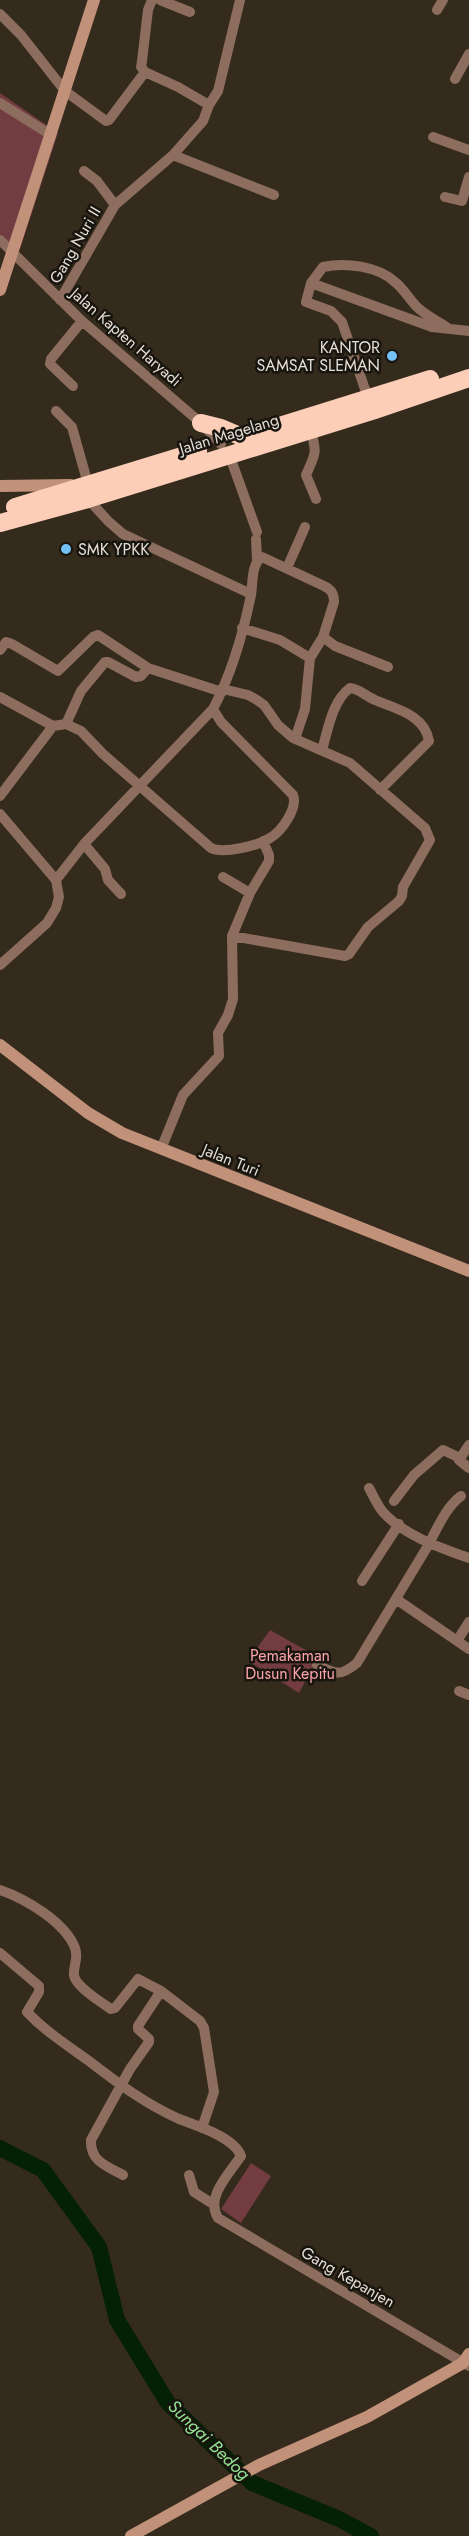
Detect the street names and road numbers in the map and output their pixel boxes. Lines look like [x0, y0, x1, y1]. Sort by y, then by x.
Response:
street label: Gang Nuri II [44, 202, 106, 288]
street label: Jalan Kapten Haryadi [64, 281, 187, 392]
street label: Jalan Magelang [174, 408, 282, 461]
street label: Jalan Turi [197, 1137, 263, 1182]
street label: Gang Kepanjen [297, 2241, 399, 2313]

